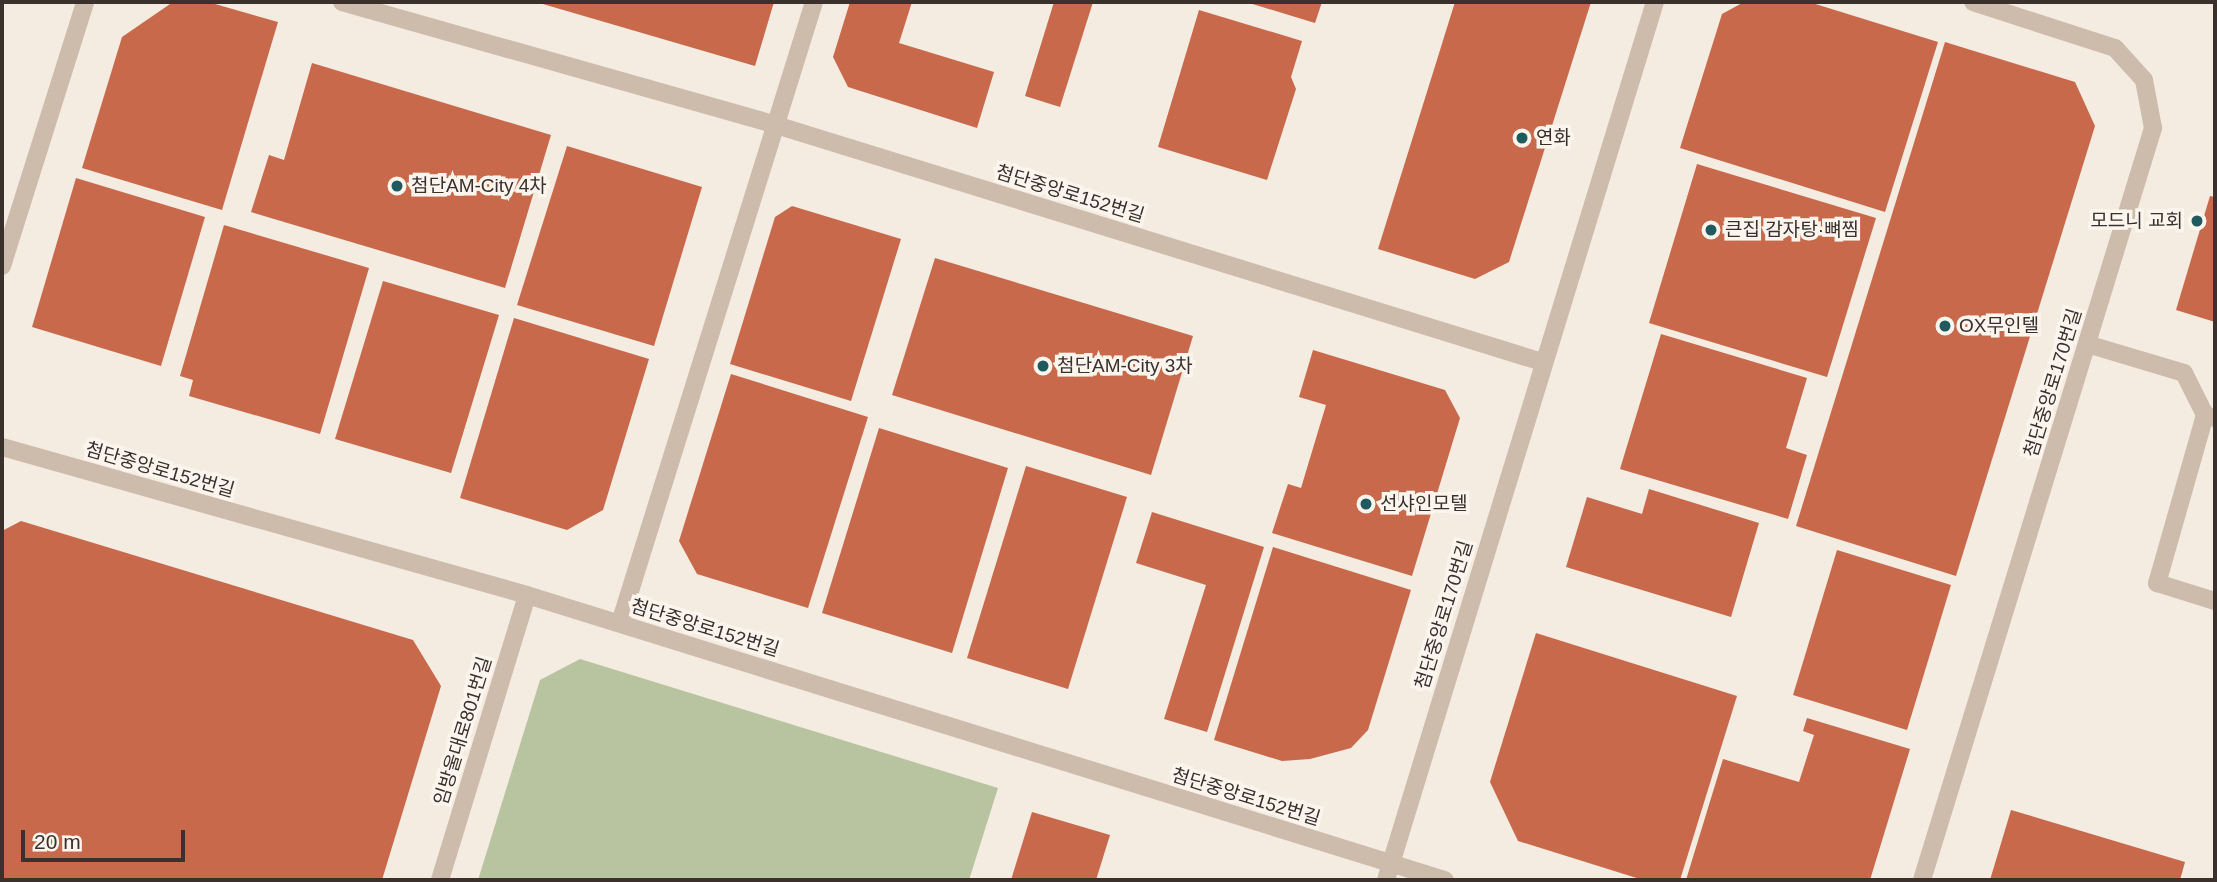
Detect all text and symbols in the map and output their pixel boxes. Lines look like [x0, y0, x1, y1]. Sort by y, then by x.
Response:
place label: 연화 [1536, 127, 1571, 149]
marker: 연화 [1514, 130, 1530, 146]
street label: 첨단중앙로152번길 [993, 161, 1147, 227]
place label: 첨단AM-City 4차 [411, 175, 547, 197]
marker: 첨단AM-City 4차 [389, 178, 405, 194]
place label: 모드니 교회 [2090, 210, 2183, 232]
marker: 모드니 교회 [2189, 213, 2205, 229]
place label: 큰집 감자탕·뼈찜 [1725, 219, 1859, 241]
marker: 큰집 감자탕·뼈찜 [1703, 222, 1719, 238]
street label: 첨단중앙로170번길 [2020, 306, 2086, 460]
place label: OX무인텔 [1959, 315, 2039, 337]
marker: OX무인텔 [1937, 318, 1953, 334]
place label: 첨단AM-City 3차 [1057, 355, 1193, 377]
marker: 첨단AM-City 3차 [1035, 358, 1051, 374]
street label: 첨단중앙로152번길 [83, 438, 237, 502]
place label: 선샤인모텔 [1380, 493, 1467, 515]
marker: 선샤인모텔 [1358, 496, 1374, 512]
street label: 첨단중앙로170번길 [1411, 538, 1477, 692]
street label: 첨단중앙로152번길 [628, 595, 782, 661]
street label: 임방울대로801번길 [430, 654, 496, 808]
street label: 첨단중앙로152번길 [1169, 764, 1323, 830]
scale bar [24, 816, 189, 860]
text: 20 m [34, 830, 81, 853]

